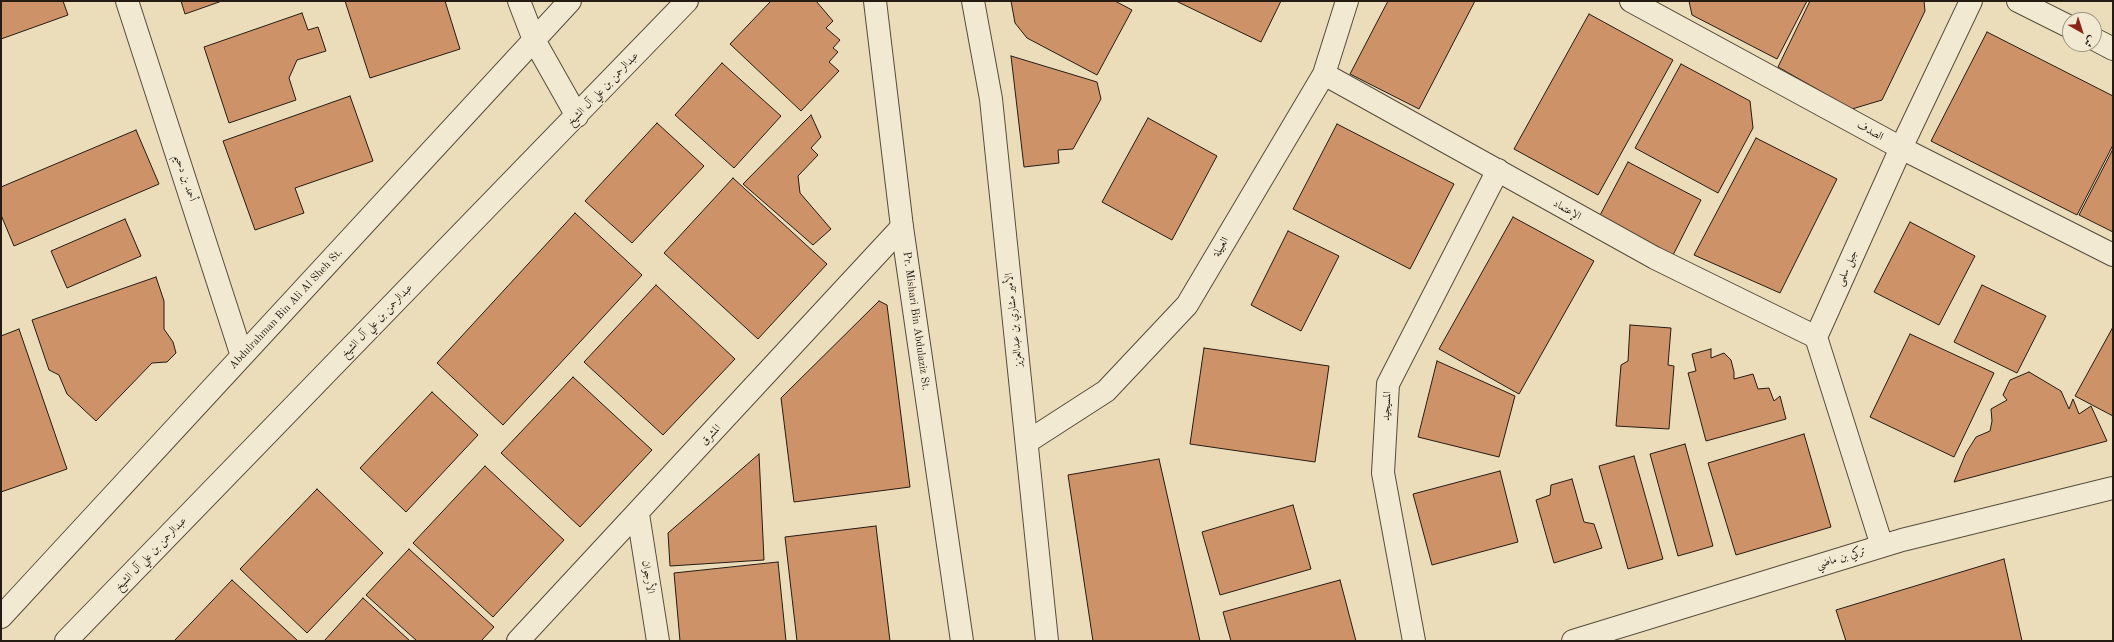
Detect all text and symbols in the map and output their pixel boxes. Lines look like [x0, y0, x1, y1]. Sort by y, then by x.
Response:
north arrow [2062, 12, 2102, 52]
text: ش [2082, 33, 2097, 49]
street label: عبدالرحمن بن علي آل الشيخ [564, 49, 642, 129]
street label: الصدف [1854, 118, 1886, 144]
street label: أحمد بن دحيم [171, 153, 199, 203]
street label: الإعتماد [1551, 197, 1583, 223]
street label: العبيلة [1210, 235, 1232, 259]
street label: Abdulrahman Bin Ali Al Sheh St. [227, 246, 345, 372]
street label: جبل سلمى [1833, 248, 1861, 288]
street label: Pr. Mishari Bin Abdulaziz St. [900, 251, 932, 391]
street label: الأمير مشاري بن عبدالعزيز [1003, 272, 1025, 368]
street label: عبدالرحمن بن علي آل الشيخ [338, 281, 416, 361]
street label: المسيجيد [1380, 391, 1394, 421]
street label: المشرق [698, 422, 724, 448]
street label: عبدالرحمن بن علي آل الشيخ [112, 514, 190, 594]
street label: تركي بن ماضي [1815, 544, 1867, 572]
street label: الأرجوان [639, 559, 657, 595]

